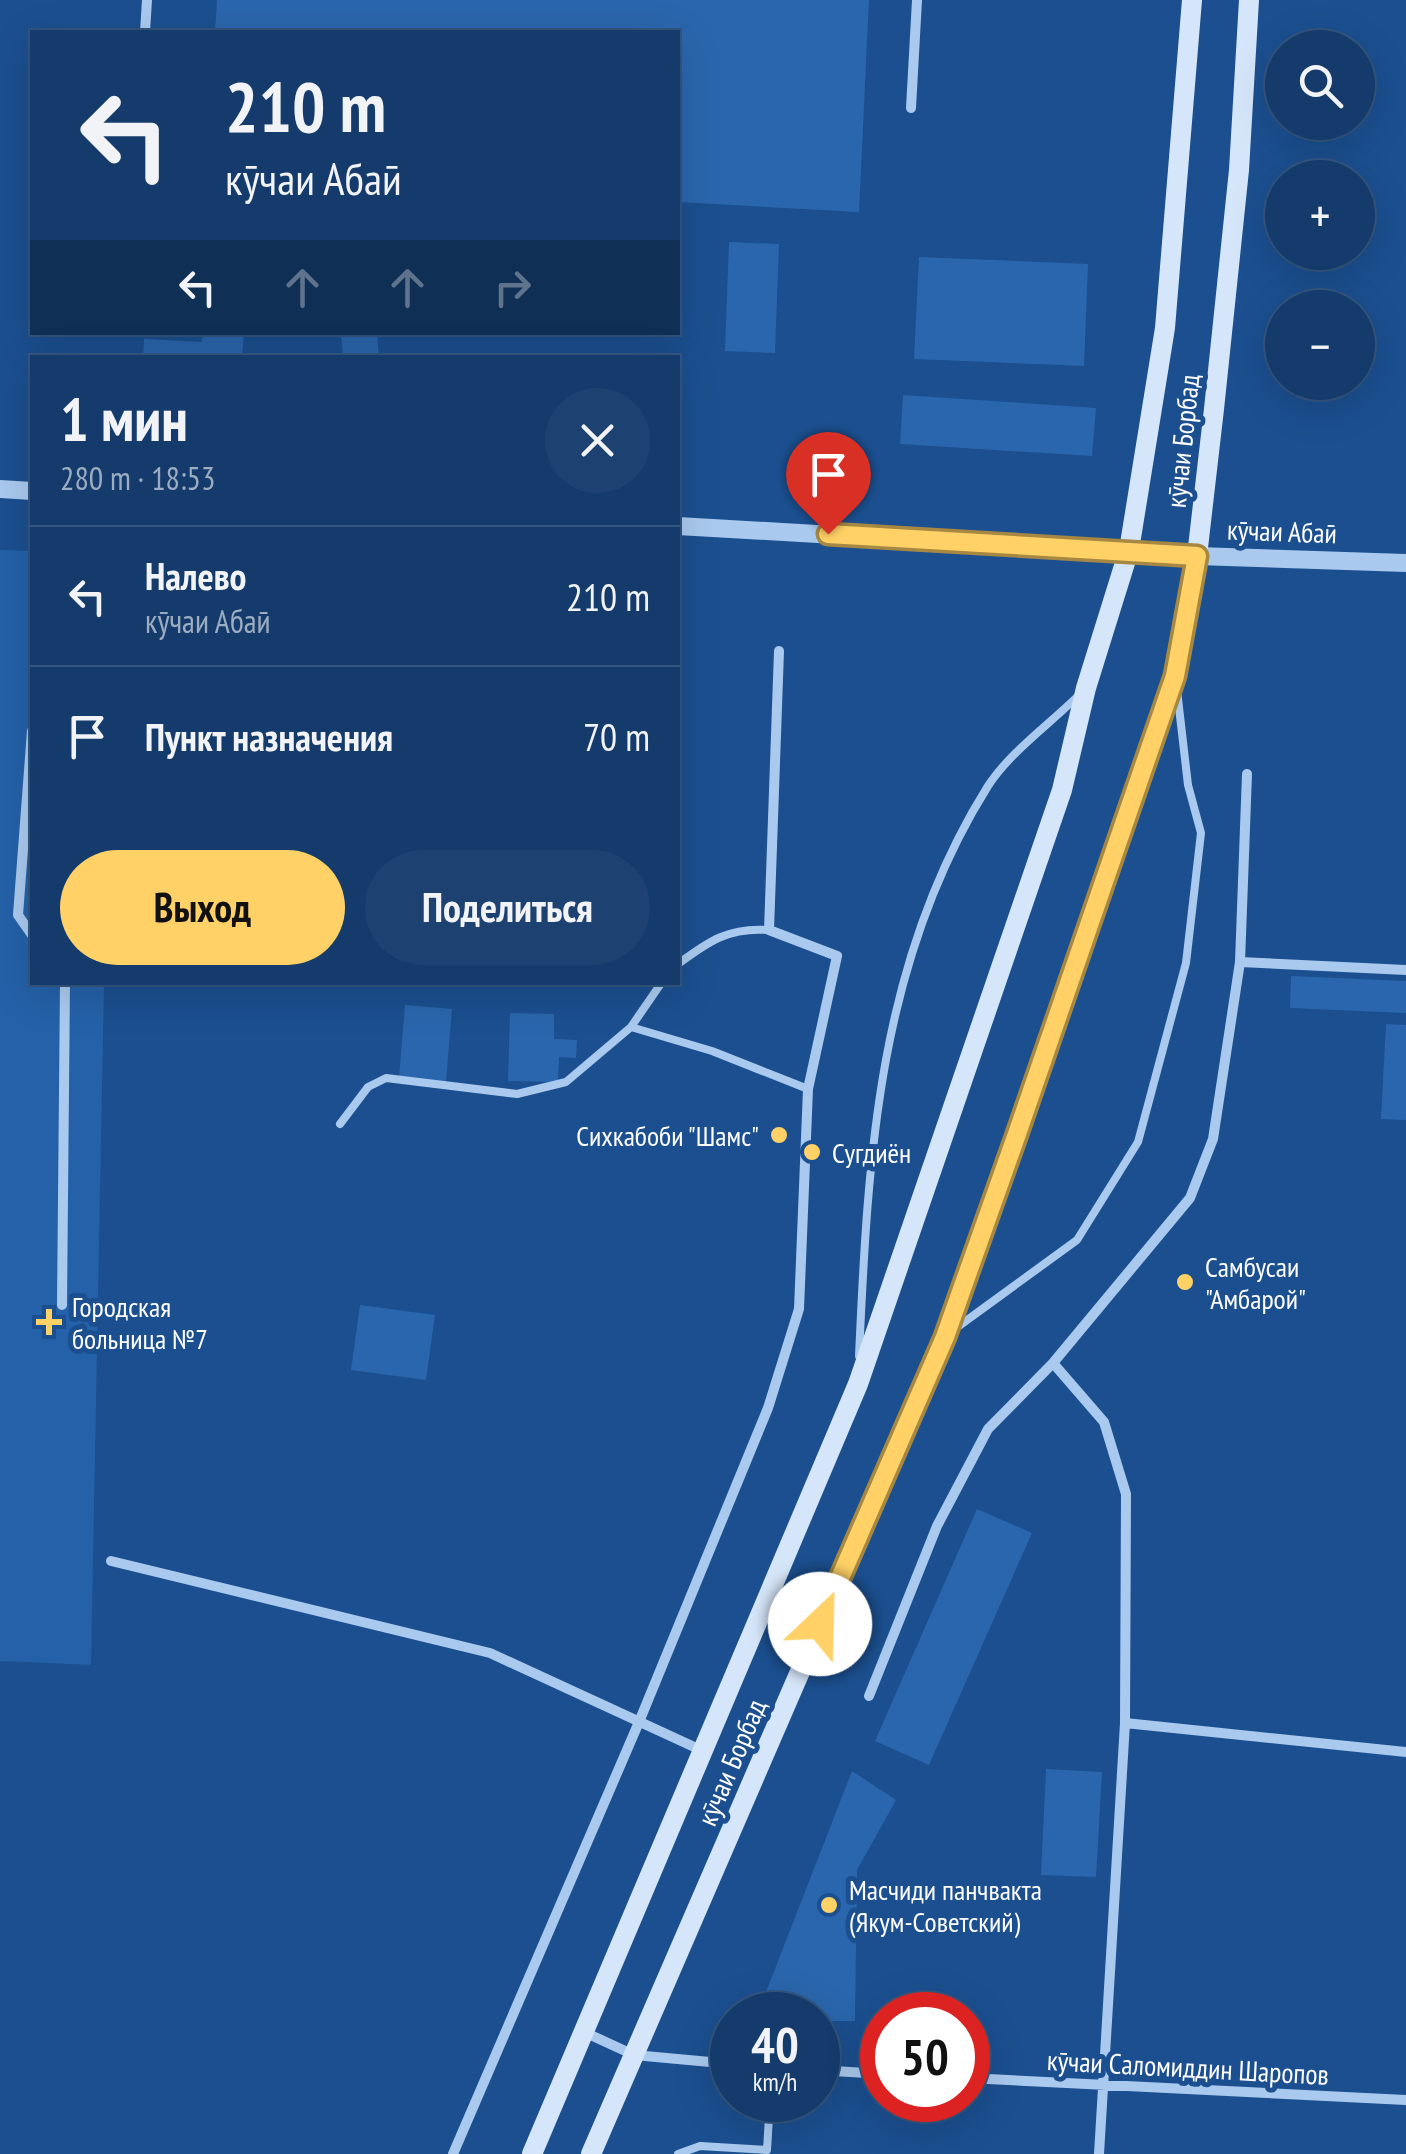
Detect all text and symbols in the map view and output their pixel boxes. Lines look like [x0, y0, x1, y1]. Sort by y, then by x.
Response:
map controls [1265, 30, 1375, 400]
button: search [1265, 30, 1375, 140]
text: 210 m [225, 61, 386, 151]
icon: left [60, 70, 190, 200]
text: кӯчаи Абаӣ [225, 149, 402, 207]
button: + [1265, 160, 1375, 270]
icon: left [170, 260, 225, 315]
icon: ahead [275, 260, 330, 315]
icon: ahead [380, 260, 435, 315]
icon: right [485, 260, 540, 315]
button: − [1265, 290, 1375, 400]
street label: кӯчаи Борбад [1157, 372, 1207, 510]
text: 1 мин [60, 380, 188, 458]
button: close [545, 388, 650, 493]
pin [786, 432, 871, 535]
icon: arrive [801, 447, 856, 502]
text: 280 m · 18:53 [60, 457, 215, 499]
street label: кӯчаи Абаӣ [1226, 511, 1338, 551]
text: Налево [145, 551, 246, 600]
icon: left [60, 569, 115, 624]
text: 210 m [566, 572, 650, 621]
text: кӯчаи Абаӣ [145, 600, 271, 642]
icon: arrive [60, 709, 115, 764]
text: Пункт назначения [145, 712, 393, 761]
text: 70 m [583, 712, 650, 761]
button: Выход [60, 850, 345, 965]
button: Поделиться [365, 850, 650, 965]
place label: Сихкабоби "Шамс" [576, 1117, 759, 1154]
marker: Сихкабоби "Шамс" [768, 1124, 790, 1146]
place label: Сугдиён [832, 1134, 911, 1171]
marker: Сугдиён [801, 1141, 823, 1163]
place label: Самбусаи "Амбарой" [1205, 1248, 1306, 1317]
marker: Самбусаи "Амбарой" [1174, 1271, 1196, 1293]
place label: Городская больница №7 [72, 1288, 208, 1357]
marker: Городская больница №7 [36, 1309, 62, 1335]
position arrow [768, 1572, 872, 1676]
street label: кӯчаи Борбад [688, 1693, 774, 1831]
place label: Масчиди панчвакта (Якум-Советский) [849, 1871, 1042, 1940]
marker: Масчиди панчвакта (Якум-Советский) [818, 1894, 840, 1916]
speed limit sign: 50 [860, 1992, 990, 2122]
text: 40 [751, 2012, 799, 2077]
street label: кӯчаи Саломиддин Шаропов [1046, 2041, 1330, 2093]
text: km/h [753, 2066, 797, 2098]

